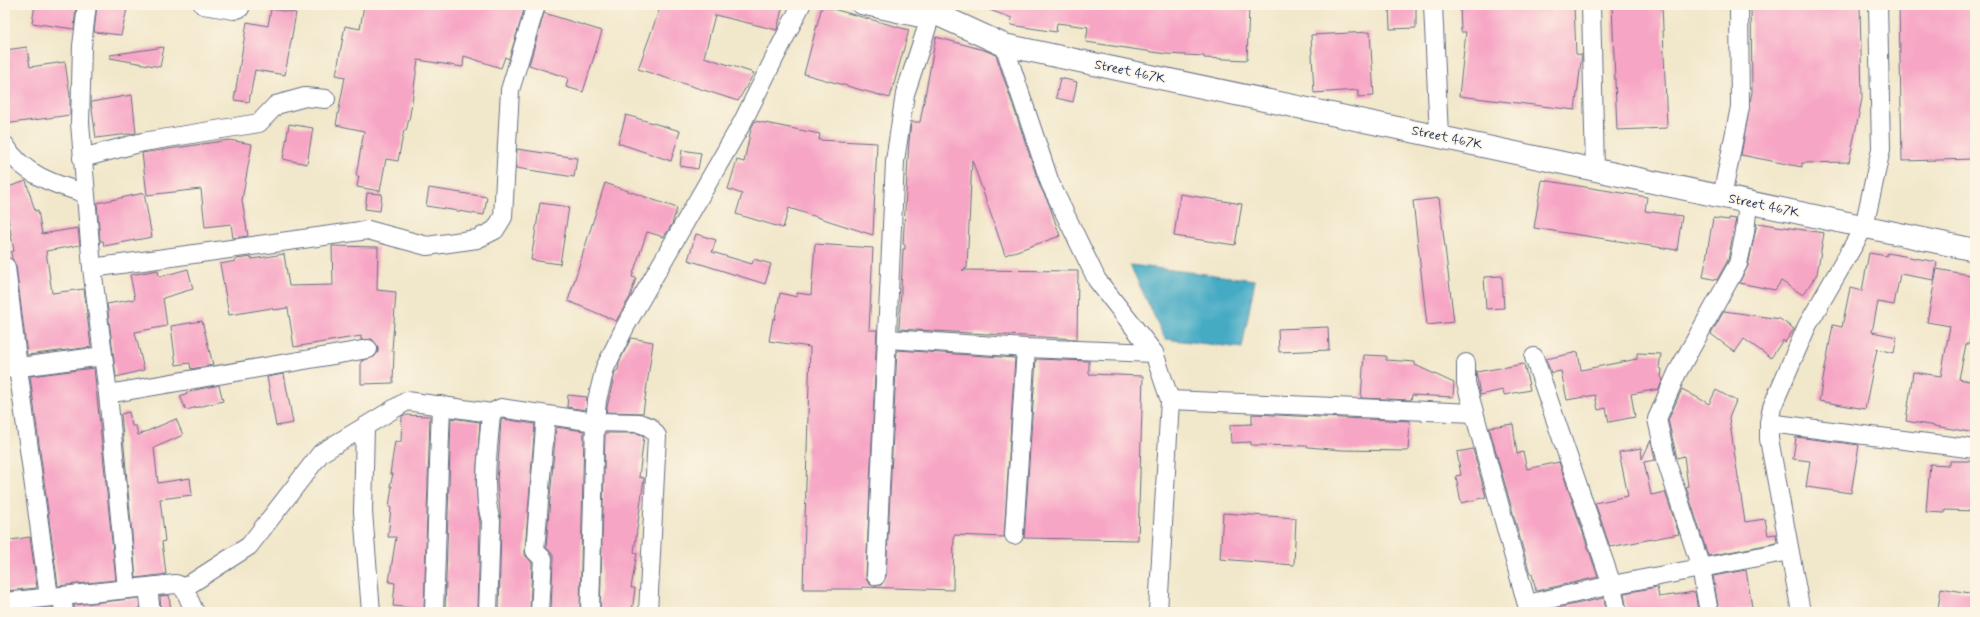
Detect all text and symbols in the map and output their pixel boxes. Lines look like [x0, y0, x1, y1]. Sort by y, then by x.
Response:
street label: Street 467K [1093, 56, 1168, 88]
street label: Street 467K [1410, 122, 1485, 154]
street label: Street 467K [1727, 190, 1802, 222]

